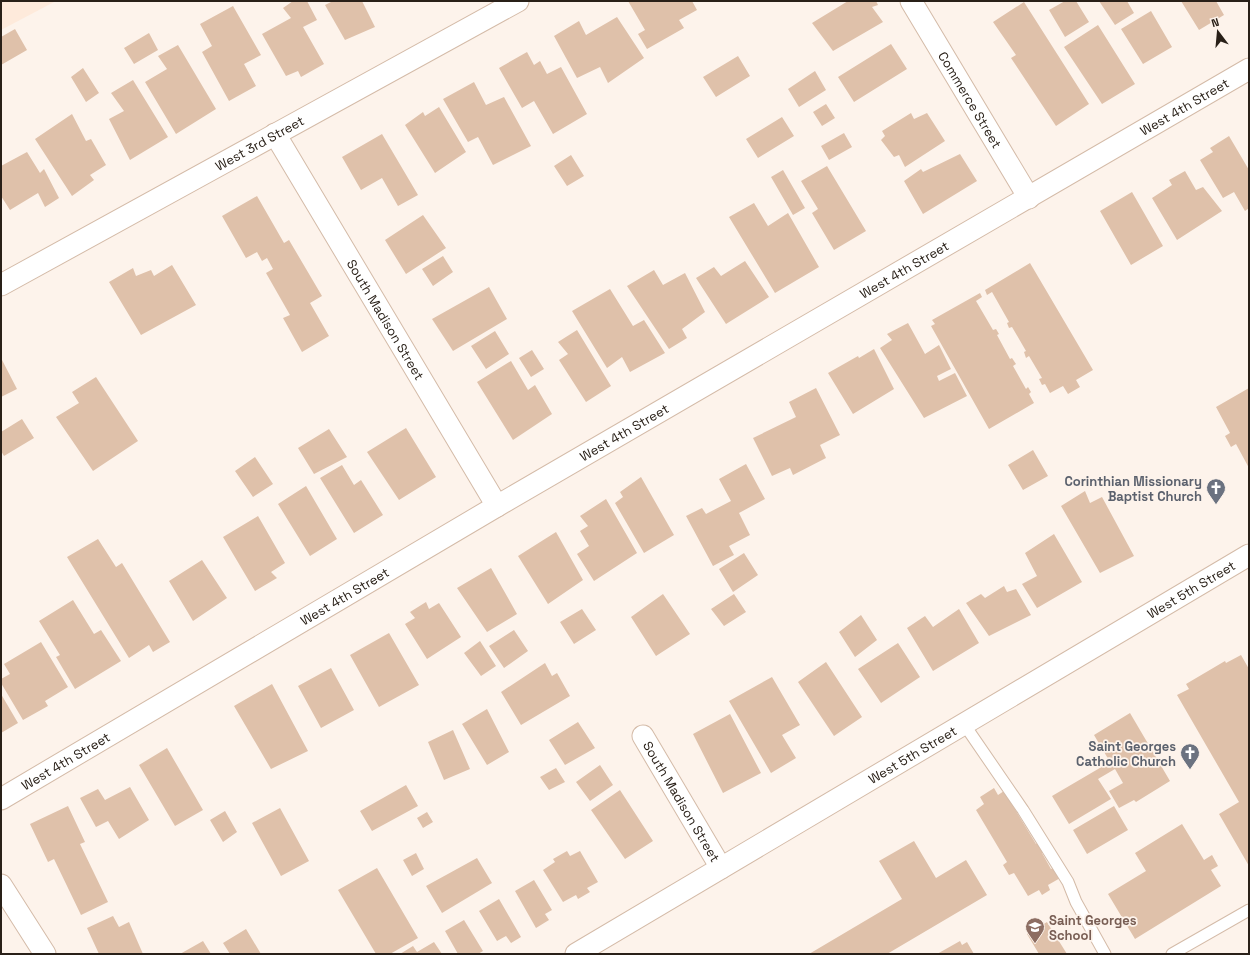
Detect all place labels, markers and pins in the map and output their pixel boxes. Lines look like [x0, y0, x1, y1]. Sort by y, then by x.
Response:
place label: Corinthian Missionary Baptist Church [1064, 473, 1202, 505]
church icon: Corinthian Missionary Baptist Church [1205, 477, 1227, 505]
place label: Saint Georges Catholic Church [1076, 738, 1176, 770]
church icon: Saint Georges Catholic Church [1179, 742, 1201, 770]
place label: Saint Georges School [1049, 912, 1137, 944]
school or university icon: Saint Georges School [1024, 916, 1046, 944]

